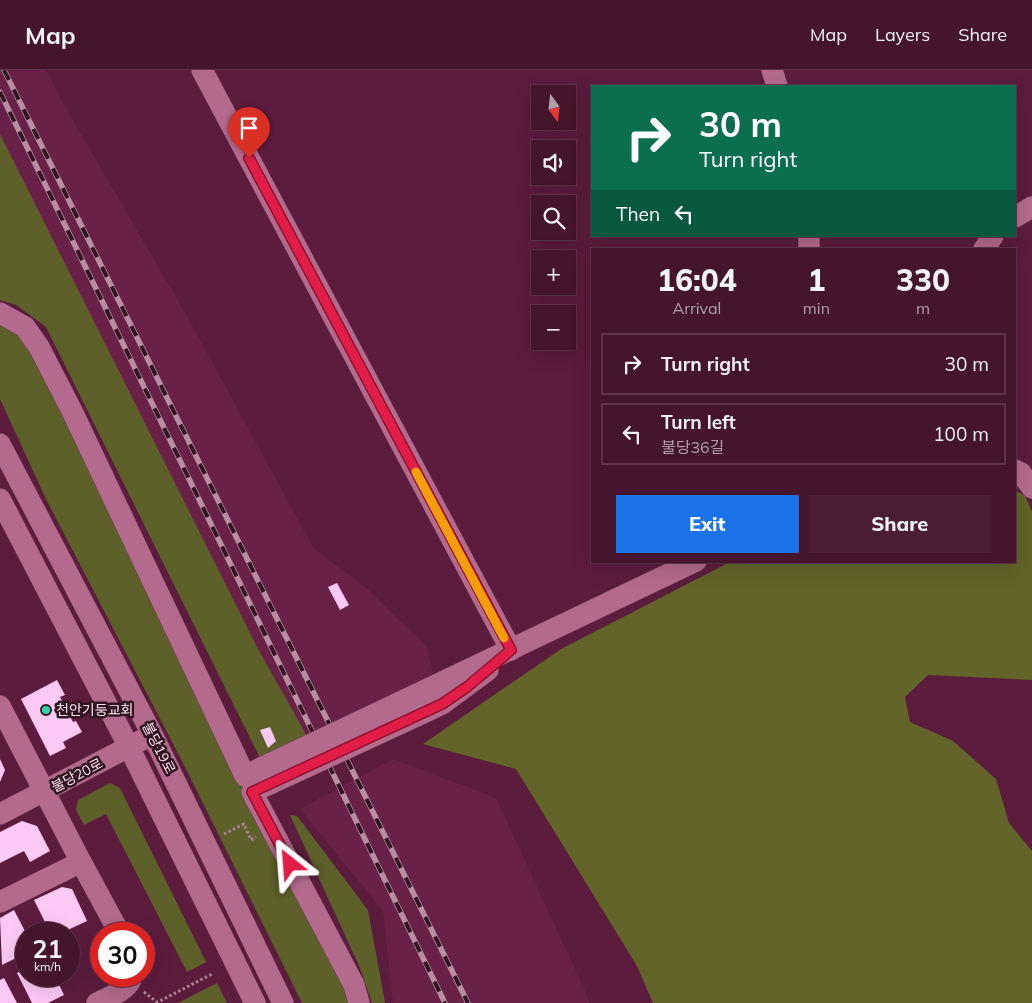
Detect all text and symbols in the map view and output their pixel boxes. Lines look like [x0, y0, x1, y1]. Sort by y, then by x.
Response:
text: Map [25, 20, 76, 50]
text: Map [810, 23, 847, 46]
text: Layers [875, 23, 930, 46]
text: Share [958, 23, 1007, 46]
north arrow [531, 85, 576, 130]
map controls [531, 85, 576, 350]
text: 30 m [699, 102, 782, 146]
icon: right [616, 105, 681, 170]
pin [228, 107, 270, 158]
icon: arrive [235, 114, 263, 142]
button: sound [531, 140, 576, 185]
text: Turn right [699, 145, 797, 173]
button: search [531, 195, 576, 240]
icon: left [670, 200, 698, 228]
text: Then [616, 202, 660, 226]
button: + [531, 250, 576, 295]
text: 16:04 [657, 261, 737, 299]
text: 1 [807, 261, 825, 299]
text: 330 [896, 261, 950, 299]
text: Arrival [672, 298, 721, 318]
text: min [803, 298, 830, 318]
text: m [916, 298, 930, 318]
button: − [531, 305, 576, 350]
icon: right [618, 350, 646, 378]
text: Turn right [661, 352, 750, 376]
text: 30 m [945, 352, 989, 376]
text: Turn left [661, 410, 736, 434]
icon: left [618, 420, 646, 448]
text: 100 m [933, 422, 989, 446]
text: 불당36길 [661, 437, 724, 457]
button: Exit [616, 495, 799, 553]
button: Share [809, 495, 991, 553]
place label: 천안기둥교회 [56, 701, 133, 719]
marker: 천안기둥교회 [40, 704, 52, 716]
street label: 불당19로 [138, 719, 180, 777]
street label: 불당20로 [48, 754, 106, 796]
position arrow [263, 837, 315, 889]
speed limit sign: 30 [90, 922, 155, 987]
text: 21 [32, 933, 63, 964]
text: km/h [34, 959, 61, 974]

